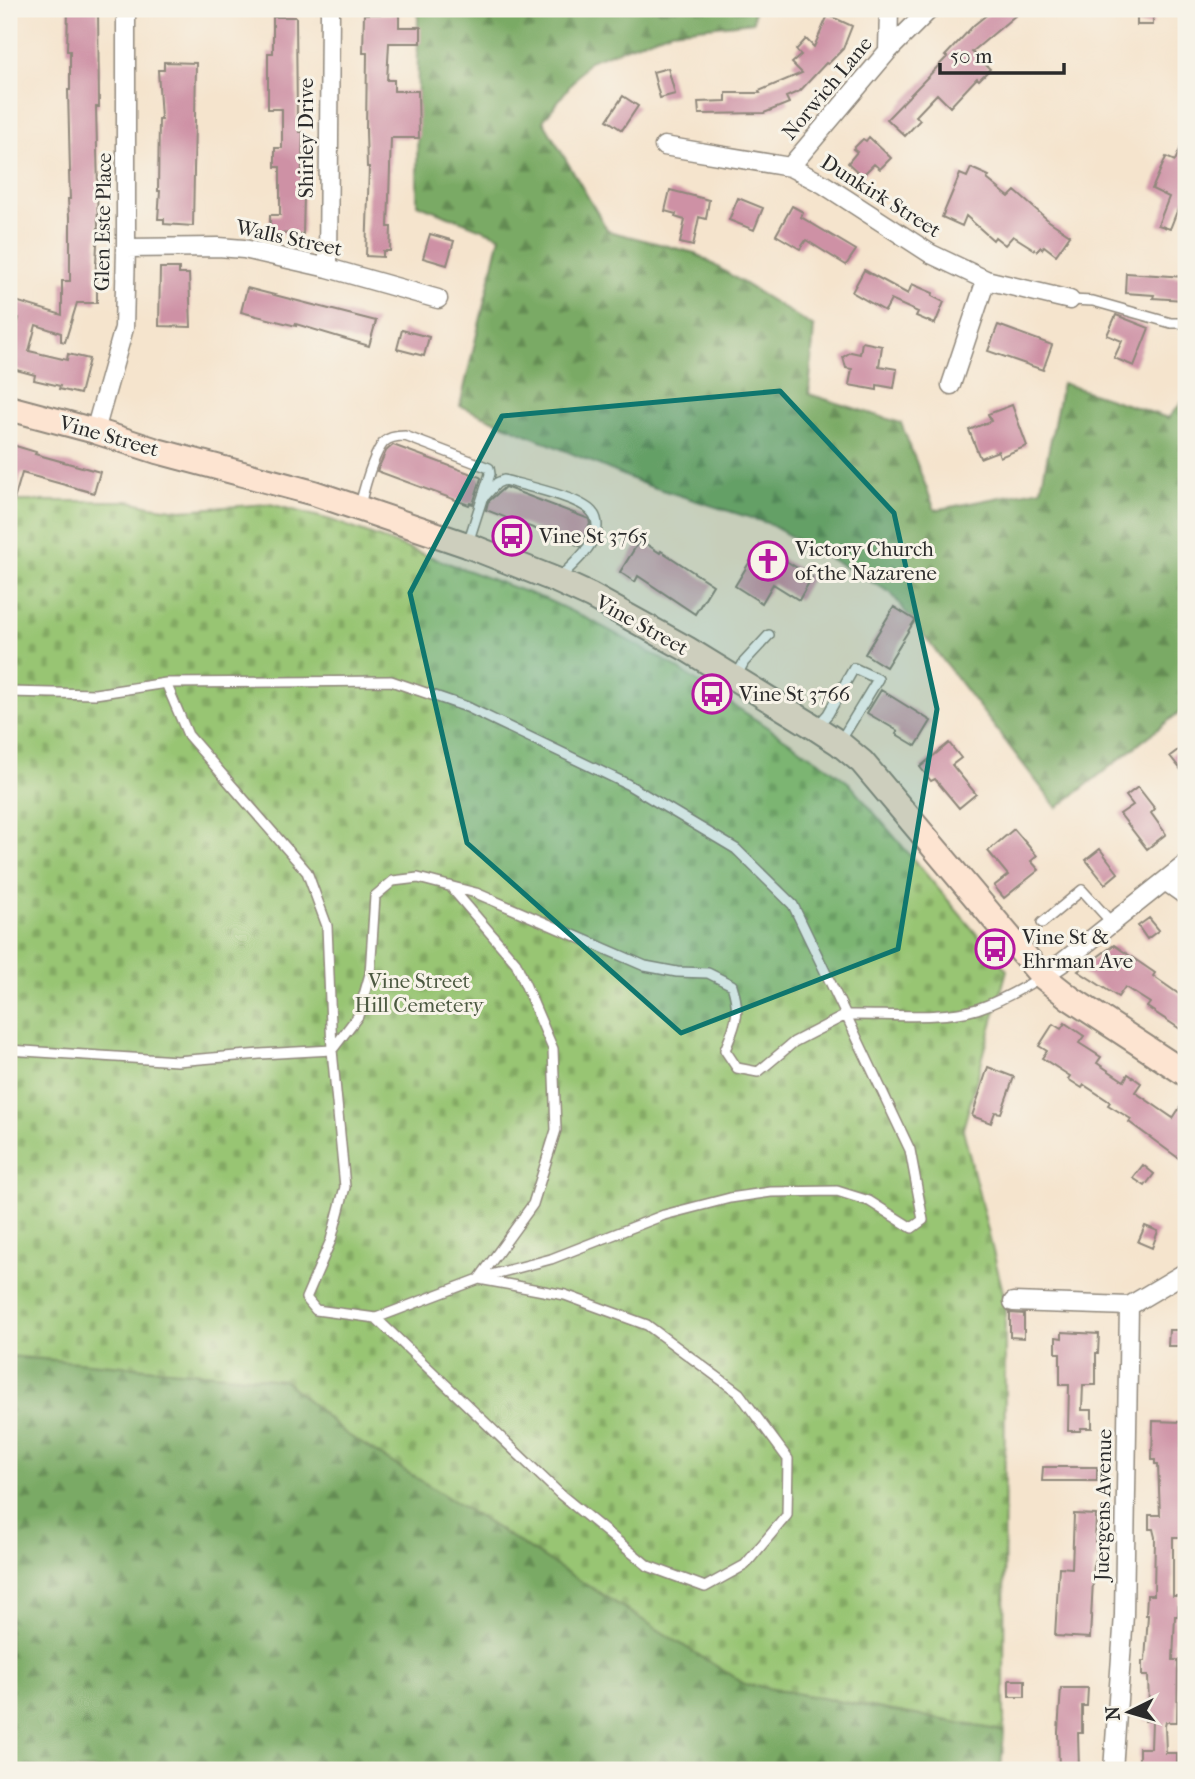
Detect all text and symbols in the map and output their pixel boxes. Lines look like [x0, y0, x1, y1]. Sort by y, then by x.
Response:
street label: Norwich Lane [777, 32, 877, 144]
scale bar [940, 32, 1064, 76]
text: 50 m [950, 44, 993, 68]
street label: Shirley Drive [294, 78, 318, 198]
street label: Dunkirk Street [817, 150, 946, 243]
street label: Glen Este Place [90, 153, 116, 291]
street label: Walls Street [233, 215, 345, 261]
street label: Vine Street [56, 410, 162, 462]
bus stop icon: Vine St 3765 [491, 515, 533, 557]
place label: Vine St 3765 [538, 524, 648, 548]
place label: Victory Church of the Nazarene [794, 537, 937, 585]
church icon: Victory Church of the Nazarene [747, 540, 789, 582]
street label: Vine Street [591, 589, 693, 661]
bus stop icon: Vine St 3766 [691, 673, 733, 715]
place label: Vine St 3766 [738, 682, 851, 706]
place label: Vine St & Ehrman Ave [1021, 925, 1133, 973]
bus stop icon: Vine St & Ehrman Ave [974, 928, 1016, 970]
park label: Vine Street Hill Cemetery [354, 969, 484, 1017]
street label: Juergens Avenue [1090, 1429, 1116, 1583]
north arrow [1094, 1678, 1164, 1748]
text: N [1101, 1705, 1125, 1722]

